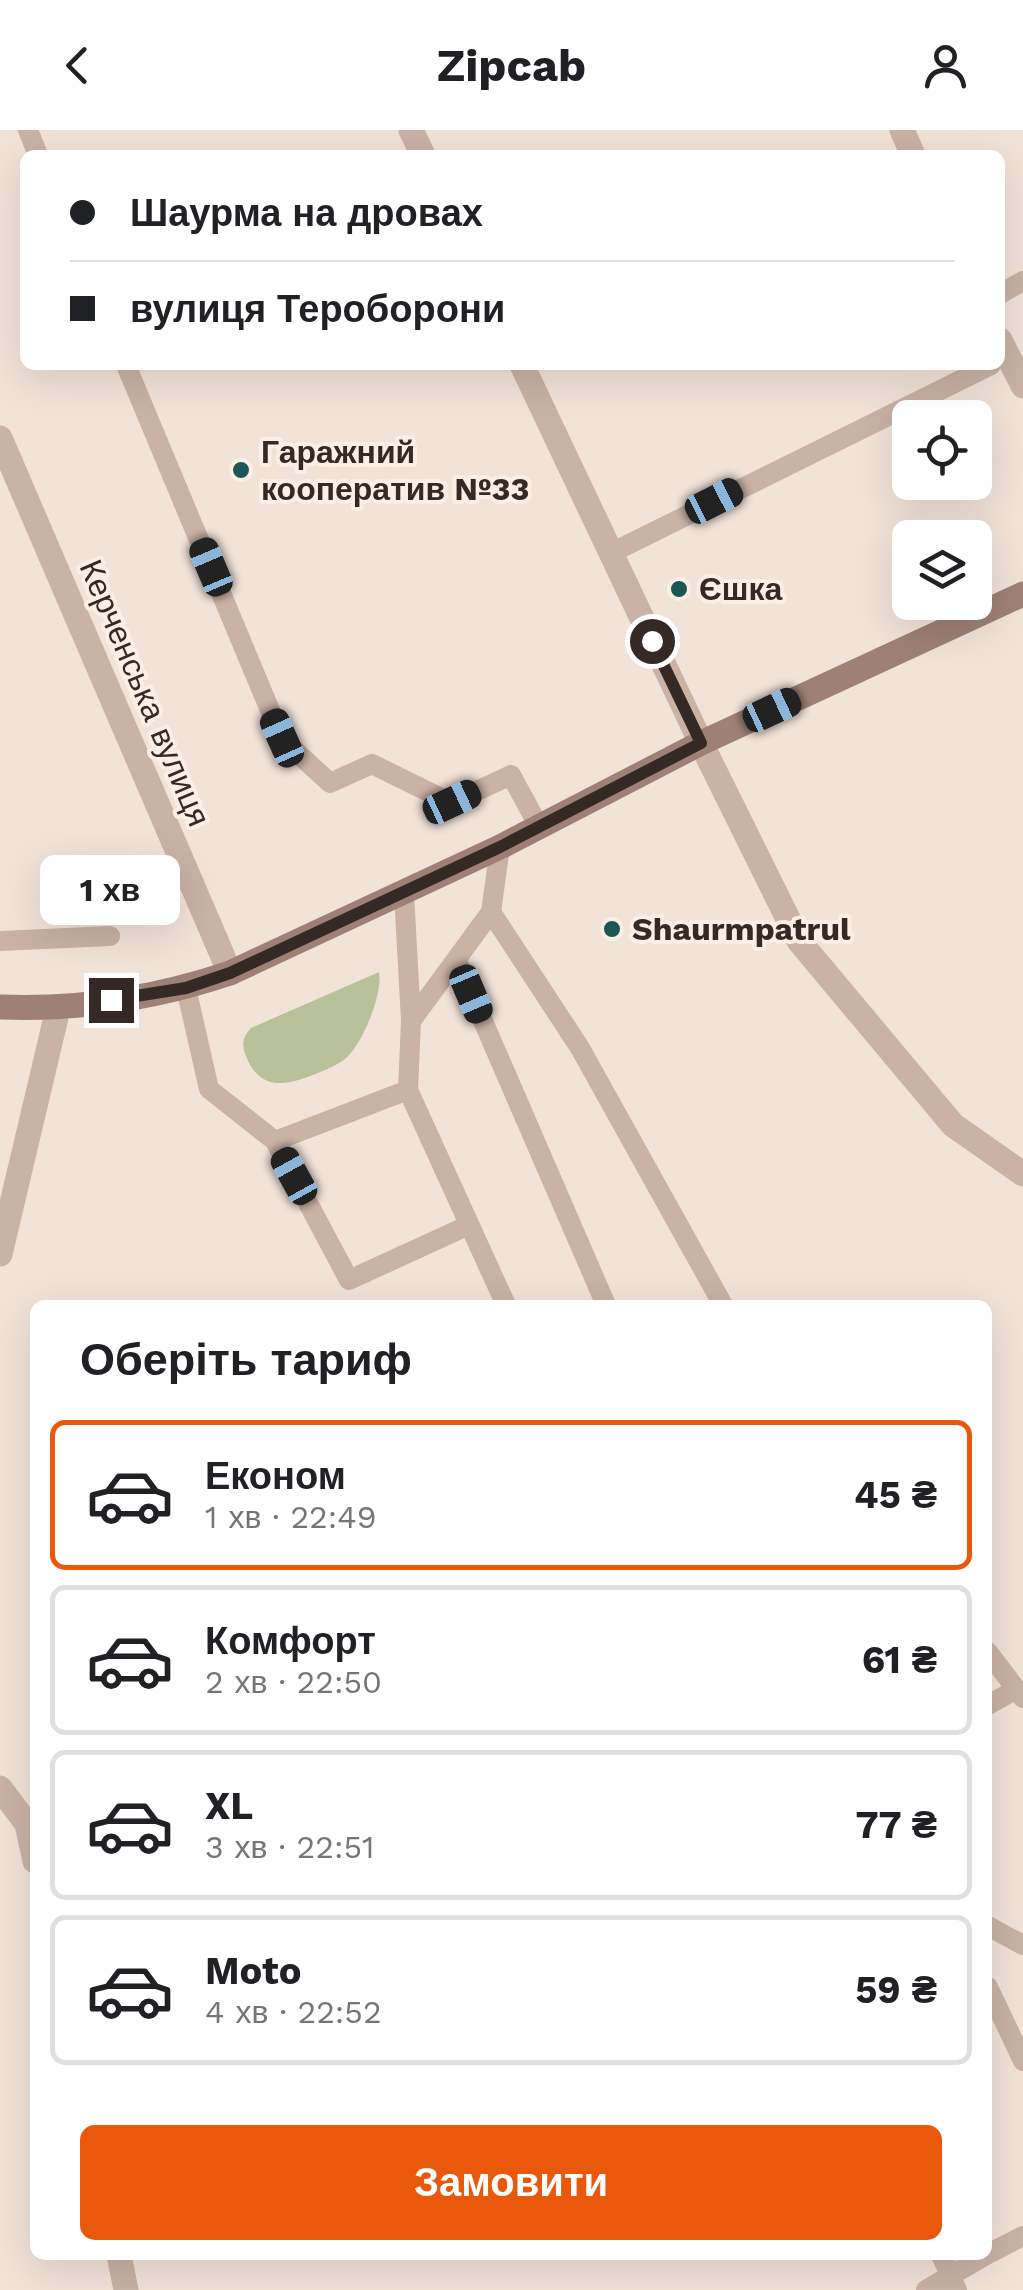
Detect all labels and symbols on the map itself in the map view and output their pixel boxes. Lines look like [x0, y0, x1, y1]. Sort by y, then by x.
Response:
place label: Гаражний кооператив №33 [261, 433, 530, 508]
marker: Гаражний кооператив №33 [230, 459, 252, 481]
car [680, 474, 748, 528]
car [185, 534, 237, 600]
street label: Керченська вулиця [72, 554, 218, 832]
place label: Єшка [699, 570, 782, 608]
marker: Єшка [668, 578, 690, 600]
route start [630, 619, 675, 664]
car [738, 684, 806, 736]
car [256, 704, 308, 772]
car [418, 776, 486, 828]
callout: 1 хв [41, 855, 181, 925]
place label: Shaurmpatrul [632, 910, 851, 948]
marker: Shaurmpatrul [601, 918, 623, 940]
car [445, 961, 497, 1027]
route end [89, 978, 134, 1023]
car [266, 1142, 322, 1210]

